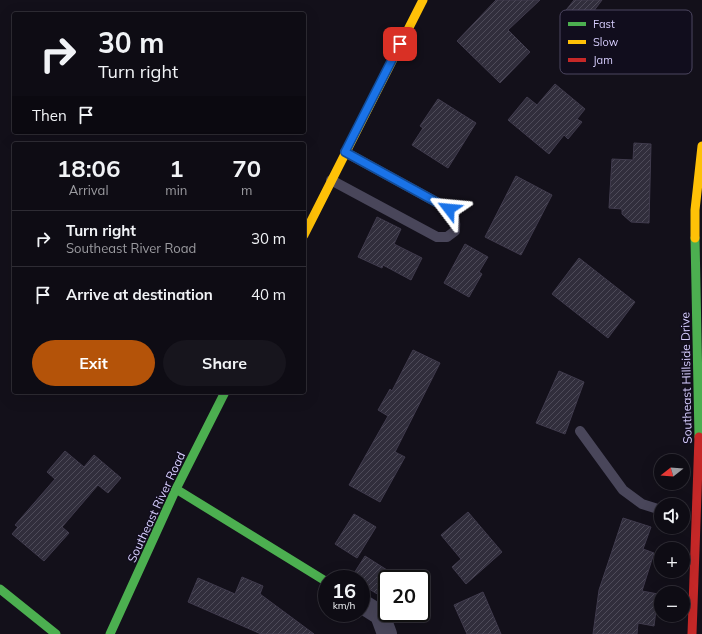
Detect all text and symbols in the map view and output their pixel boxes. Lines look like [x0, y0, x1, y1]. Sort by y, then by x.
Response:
legend [560, 10, 692, 74]
text: Fast [593, 17, 615, 31]
text: 30 m [98, 25, 164, 60]
pin [383, 27, 417, 61]
icon: right [32, 28, 84, 80]
icon: arrive [389, 33, 411, 55]
text: Slow [593, 35, 619, 49]
text: Jam [593, 53, 613, 67]
text: Turn right [98, 60, 178, 83]
icon: arrive [75, 104, 97, 126]
text: Then [32, 106, 67, 125]
text: 18:06 [57, 153, 120, 183]
text: 1 [169, 153, 184, 183]
text: 70 [232, 153, 261, 183]
text: Arrival [69, 182, 109, 198]
text: min [165, 182, 187, 198]
text: m [241, 182, 252, 198]
position arrow [428, 188, 470, 230]
text: Turn right [66, 221, 136, 240]
icon: right [32, 228, 54, 250]
text: 30 m [251, 229, 286, 248]
text: Southeast River Road [66, 240, 196, 256]
icon: arrive [32, 284, 54, 306]
text: Arrive at destination [66, 285, 213, 304]
text: 40 m [251, 285, 286, 304]
street label: Southeast Hillside Drive [677, 312, 695, 444]
button: Exit [32, 340, 155, 386]
button: Share [163, 340, 286, 386]
street label: Southeast River Road [124, 449, 188, 565]
north arrow [654, 454, 690, 490]
map controls [654, 454, 690, 622]
button: sound [654, 498, 690, 534]
button: + [654, 542, 690, 578]
speed limit sign: 20 [378, 570, 430, 622]
text: 16 [332, 578, 356, 603]
button: − [654, 586, 690, 622]
text: km/h [333, 599, 355, 612]

